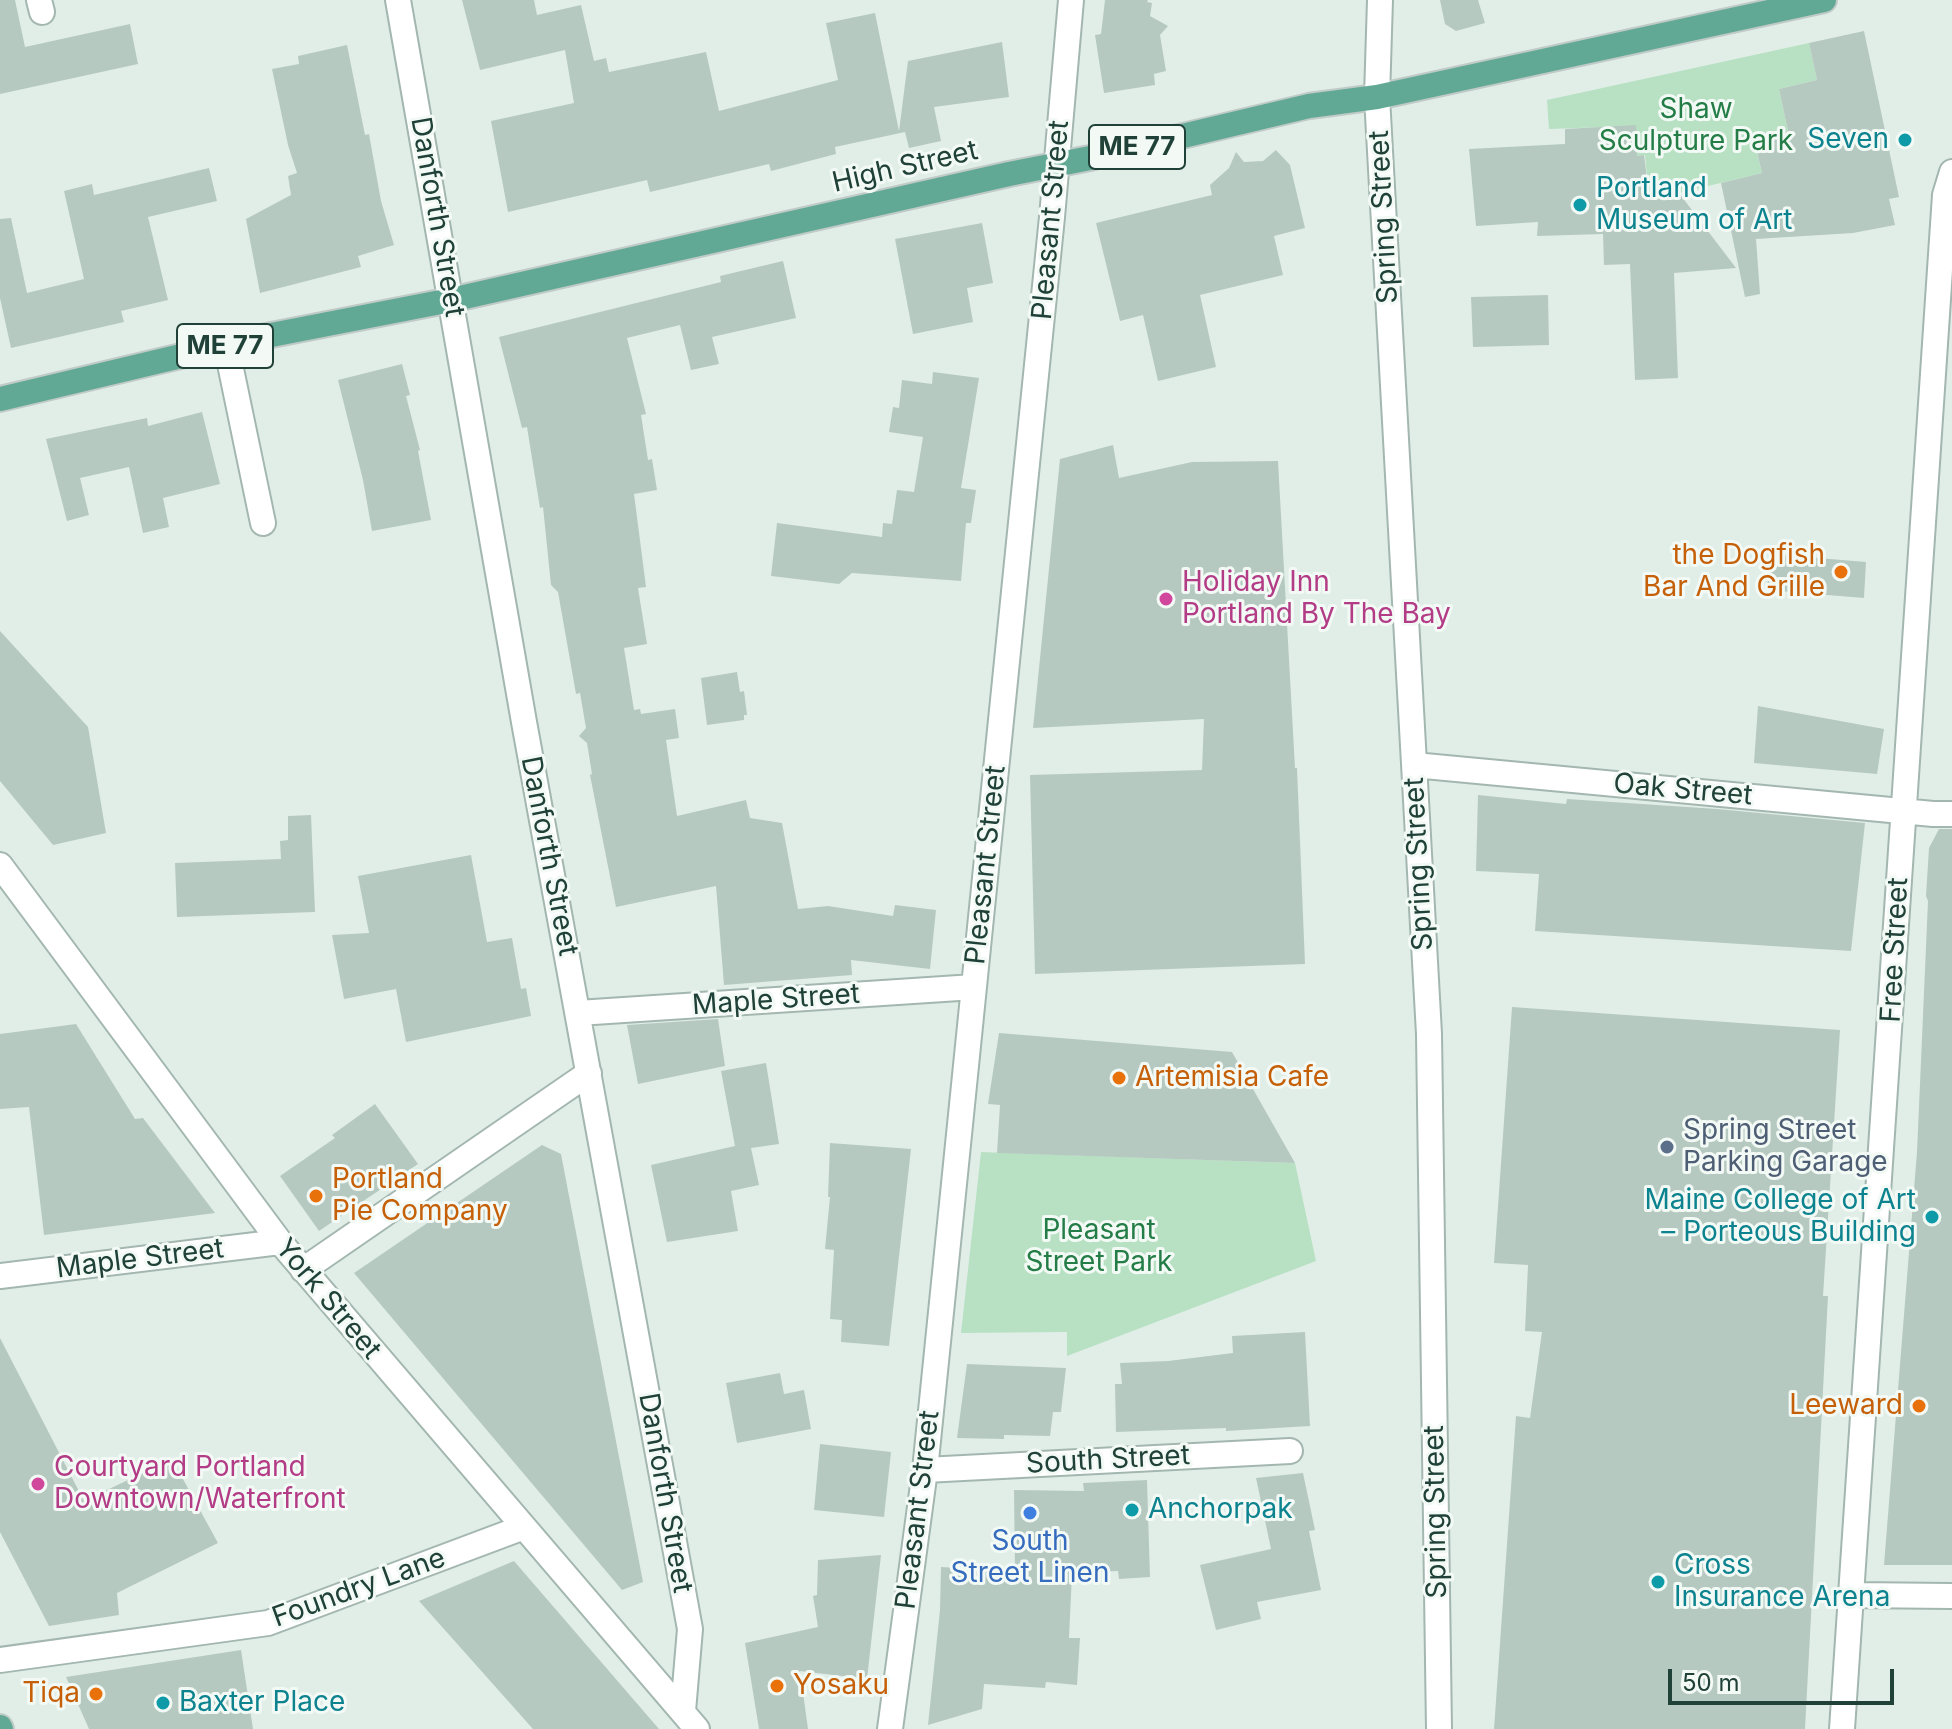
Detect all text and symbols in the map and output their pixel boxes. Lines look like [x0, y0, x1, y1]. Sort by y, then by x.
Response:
park label: Shaw Sculpture Park [1599, 93, 1793, 159]
street label: Danforth Street [403, 114, 471, 320]
street label: Pleasant Street [1026, 119, 1076, 321]
place label: Seven [1807, 123, 1889, 157]
road number: ME 77 [1089, 125, 1185, 169]
street label: Spring Street [1363, 130, 1405, 304]
marker: Seven [1896, 131, 1914, 149]
street label: High Street [829, 134, 981, 200]
place label: Portland Museum of Art [1596, 172, 1792, 238]
marker: Portland Museum of Art [1571, 196, 1589, 214]
road number: ME 77 [177, 324, 273, 368]
place label: the Dogfish Bar And Grille [1643, 539, 1825, 605]
marker: the Dogfish Bar And Grille [1832, 563, 1850, 581]
place label: Holiday Inn Portland By The Bay [1182, 566, 1451, 632]
marker: Holiday Inn Portland By The Bay [1157, 590, 1175, 608]
street label: Danforth Street [513, 753, 585, 959]
street label: Pleasant Street [959, 764, 1013, 966]
street label: Oak Street [1612, 767, 1754, 813]
street label: Spring Street [1398, 777, 1440, 951]
street label: Free Street [1874, 877, 1916, 1023]
street label: Maple Street [691, 977, 861, 1023]
place label: Artemisia Cafe [1135, 1061, 1329, 1095]
marker: Artemisia Cafe [1110, 1069, 1128, 1087]
place label: Spring Street Parking Garage [1683, 1114, 1888, 1180]
marker: Spring Street Parking Garage [1658, 1138, 1676, 1156]
place label: Portland Pie Company [332, 1163, 508, 1229]
place label: Maine College of Art – Porteous Building [1644, 1184, 1916, 1250]
marker: Portland Pie Company [307, 1187, 325, 1205]
marker: Maine College of Art – Porteous Building [1923, 1208, 1941, 1226]
park label: Pleasant Street Park [1026, 1214, 1172, 1280]
street label: Maple Street [55, 1232, 225, 1286]
street label: York Street [268, 1232, 388, 1366]
place label: Leeward [1789, 1389, 1903, 1423]
street label: Danforth Street [631, 1390, 699, 1596]
marker: Leeward [1910, 1397, 1928, 1415]
street label: Pleasant Street [889, 1409, 947, 1611]
street label: Spring Street [1418, 1425, 1454, 1599]
street label: South Street [1025, 1439, 1191, 1481]
place label: Courtyard Portland Downtown/Waterfront [54, 1451, 346, 1517]
marker: Courtyard Portland Downtown/Waterfront [29, 1475, 47, 1493]
place label: Anchorpak [1148, 1493, 1293, 1527]
marker: Anchorpak [1123, 1501, 1141, 1519]
marker: South Street Linen [1021, 1504, 1039, 1522]
place label: South Street Linen [951, 1525, 1109, 1591]
street label: Foundry Lane [268, 1541, 450, 1635]
place label: Cross Insurance Arena [1674, 1549, 1890, 1615]
marker: Cross Insurance Arena [1649, 1573, 1667, 1591]
scale bar [1672, 1653, 1898, 1703]
text: 50 m [1682, 1668, 1740, 1697]
place label: Yosaku [793, 1669, 889, 1703]
place label: Tiqa [22, 1677, 80, 1711]
marker: Yosaku [768, 1677, 786, 1695]
marker: Tiqa [87, 1685, 105, 1703]
place label: Baxter Place [179, 1686, 345, 1720]
marker: Baxter Place [154, 1694, 172, 1712]

